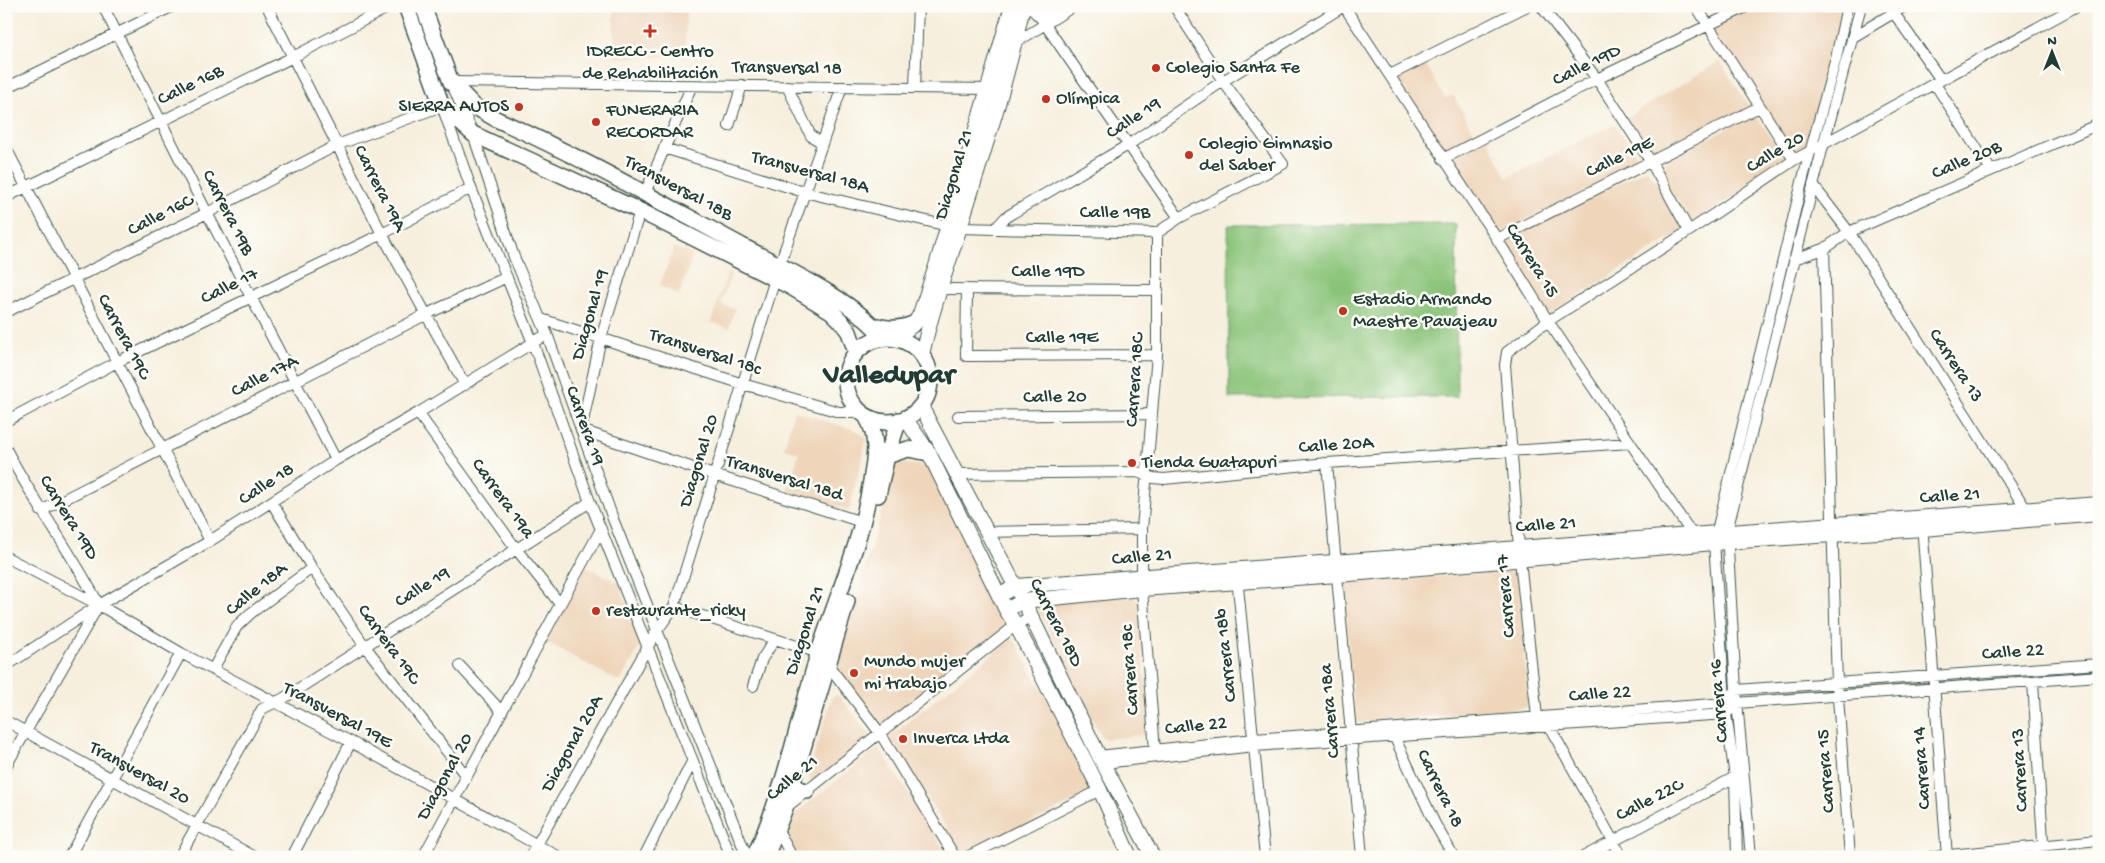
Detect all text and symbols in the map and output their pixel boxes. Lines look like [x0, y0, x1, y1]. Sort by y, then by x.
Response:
marker: IDRECC - Centro de Rehabilitación [643, 24, 657, 38]
north arrow [2028, 28, 2078, 78]
text: N [2047, 33, 2057, 50]
street label: Calle 19D [1549, 39, 1625, 92]
place label: IDRECC - Centro de Rehabilitación [582, 41, 718, 86]
street label: Transversal 18 [731, 57, 842, 81]
place label: Colegio Santa Fe [1166, 57, 1300, 80]
street label: Calle 16B [154, 60, 229, 112]
marker: Colegio Santa Fe [1150, 62, 1162, 74]
place label: Olímpica [1056, 88, 1121, 111]
marker: Olímpica [1040, 93, 1052, 105]
street label: Calle 19 [1102, 93, 1166, 145]
place label: SIERRA AUTOS [398, 96, 509, 119]
place label: FUNERARIA RECORDAR [605, 100, 700, 145]
marker: SIERRA AUTOS [513, 101, 525, 113]
marker: FUNERARIA RECORDAR [590, 116, 602, 128]
street label: Diagonal 21 [930, 127, 980, 225]
street label: Calle 20 [1743, 127, 1809, 179]
street label: Calle 19E [1582, 131, 1659, 184]
place label: Colegio Gimnasio del Saber [1199, 133, 1333, 178]
street label: Calle 20B [1929, 136, 2006, 186]
street label: Carrera 19A [347, 142, 411, 238]
street label: Transversal 18A [748, 146, 873, 200]
marker: Colegio Gimnasio del Saber [1183, 149, 1195, 161]
street label: Transversal 18B [619, 150, 737, 228]
street label: Carrera 19B [196, 166, 259, 261]
street label: Calle 16C [124, 189, 199, 242]
street label: Calle 19B [1080, 202, 1151, 225]
street label: Carrera 15 [1499, 219, 1563, 303]
street label: Calle 19D [1011, 261, 1085, 284]
street label: Calle 17 [198, 263, 263, 311]
street label: Diagonal 19 [567, 267, 615, 365]
place label: Estadio Armando Maestre Pavajeau [1353, 289, 1497, 334]
street label: Carrera 19C [91, 290, 156, 385]
marker: Estadio Armando Maestre Pavajeau [1337, 305, 1349, 317]
street label: Transversal 18c [645, 324, 764, 382]
street label: Carrera 13 [1923, 325, 1987, 407]
street label: Calle 19E [1026, 327, 1099, 350]
street label: Carrera 18C [1121, 330, 1151, 428]
street label: Calle 17A [228, 350, 304, 404]
district label: Valledupar [821, 360, 957, 394]
street label: Carrera 19 [559, 383, 609, 469]
street label: Calle 20 [1023, 386, 1087, 410]
street label: Diagonal 20 [674, 411, 725, 512]
street label: Calle 20A [1298, 432, 1376, 460]
street label: Transversal 18d [722, 450, 847, 508]
place label: Tienda Guatapuri [1141, 452, 1277, 475]
street label: Carrera 19a [465, 454, 540, 545]
marker: Tienda Guatapuri [1126, 457, 1138, 469]
street label: Calle 18 [235, 459, 299, 511]
street label: Carrera 19D [33, 471, 103, 565]
street label: Calle 21 [1919, 483, 1981, 511]
street label: Calle 21 [1515, 512, 1577, 540]
street label: Calle 21 [1111, 544, 1173, 572]
street label: Carrera 17 [1492, 552, 1522, 639]
street label: Calle 18A [221, 557, 294, 622]
street label: Calle 19 [391, 562, 455, 614]
street label: Carrera 18D [1023, 575, 1087, 672]
street label: Diagonal 21 [780, 583, 831, 681]
street label: Carrera 19C [351, 600, 426, 691]
place label: restaurante_ricky [606, 600, 746, 623]
marker: restaurante_ricky [590, 605, 602, 617]
street label: Carrera 18b [1211, 607, 1243, 703]
street label: Carrera 18c [1116, 624, 1146, 716]
street label: Calle 22 [1981, 639, 2045, 667]
place label: Mundo mujer mi trabajo [864, 651, 967, 696]
street label: Carrera 16 [1705, 658, 1735, 743]
street label: Carrera 18a [1315, 661, 1347, 759]
marker: Mundo mujer mi trabajo [848, 667, 860, 679]
street label: Transversal 19E [277, 677, 397, 755]
street label: Calle 22 [1568, 681, 1632, 709]
street label: Diagonal 20A [536, 690, 610, 798]
street label: Calle 22 [1164, 712, 1228, 742]
street label: Carrera 14 [1909, 726, 1937, 810]
place label: Inverca Ltda [913, 728, 1011, 751]
street label: Carrera 13 [2007, 728, 2035, 812]
street label: Diagonal 20 [412, 729, 479, 826]
street label: Carrera 15 [1813, 729, 1841, 813]
marker: Inverca Ltda [897, 733, 909, 745]
street label: Transversal 20 [84, 736, 194, 811]
street label: Carrera 18 [1410, 746, 1468, 832]
street label: Calle 21 [762, 751, 824, 807]
street label: Calle 22C [1613, 774, 1689, 828]

